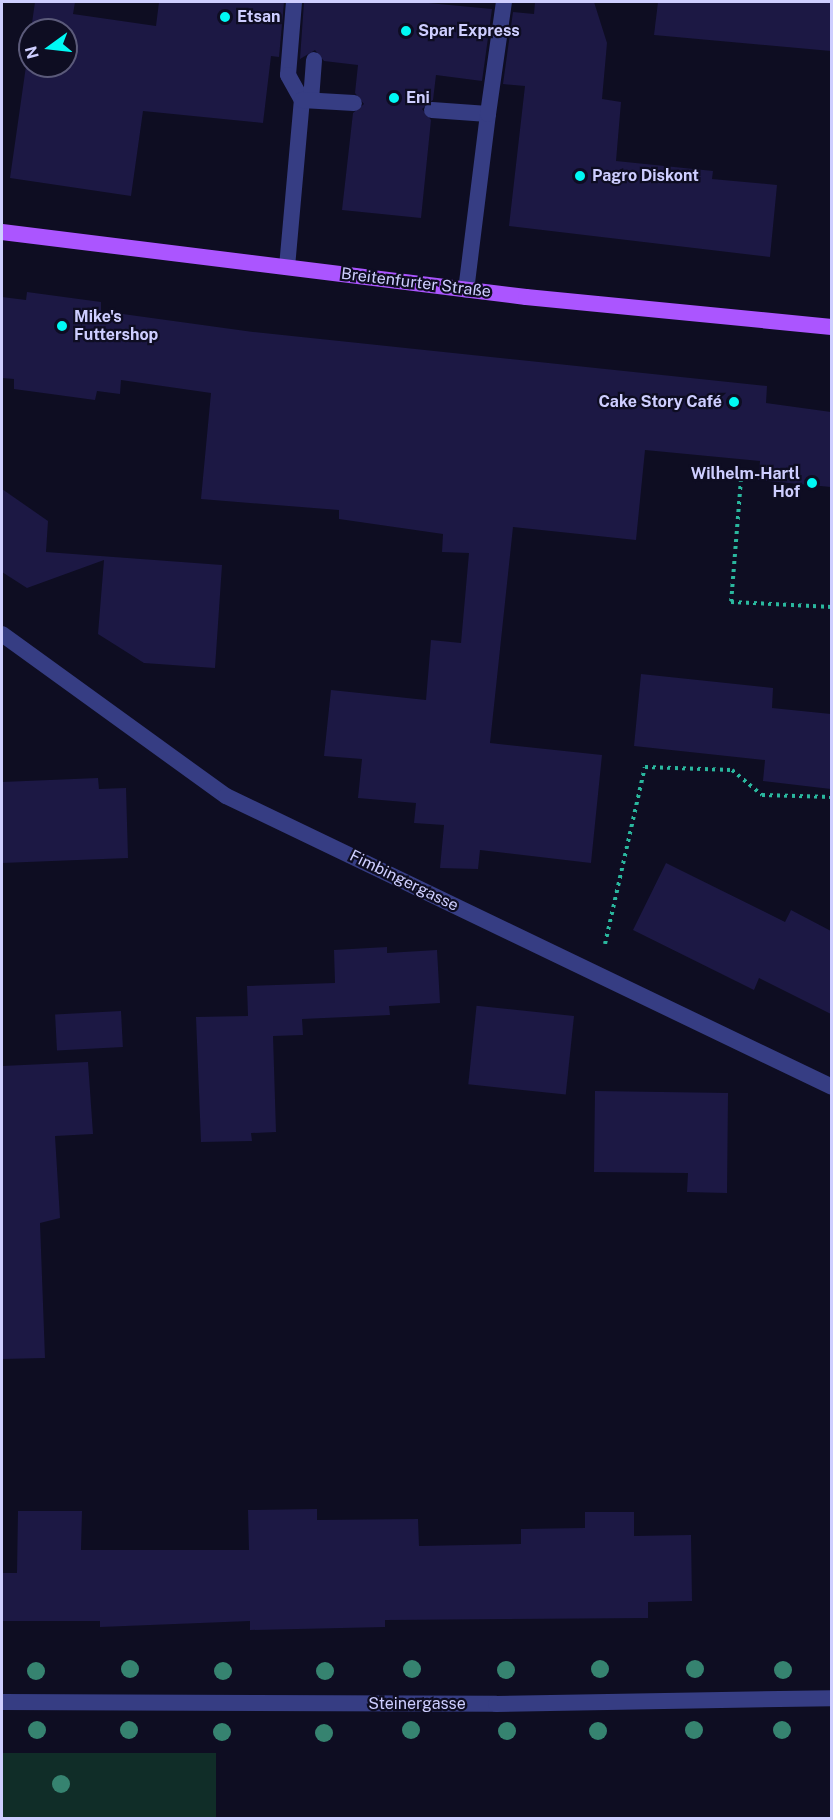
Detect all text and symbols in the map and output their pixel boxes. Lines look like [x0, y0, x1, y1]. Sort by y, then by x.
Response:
place label: Etsan [237, 7, 280, 27]
marker: Etsan [218, 10, 232, 24]
north arrow [18, 18, 78, 78]
place label: Spar Express [418, 21, 520, 41]
marker: Spar Express [399, 24, 413, 38]
text: N [21, 44, 43, 61]
place label: Eni [406, 88, 430, 108]
marker: Eni [387, 91, 401, 105]
place label: Pagro Diskont [592, 166, 699, 186]
marker: Pagro Diskont [573, 169, 587, 183]
street label: Breitenfurter Straße [340, 264, 492, 302]
place label: Mike's Futtershop [74, 307, 158, 345]
marker: Mike's Futtershop [55, 319, 69, 333]
place label: Cake Story Café [598, 392, 722, 412]
marker: Cake Story Café [727, 395, 741, 409]
place label: Wilhelm-Hartl Hof [691, 464, 800, 502]
marker: Wilhelm-Hartl Hof [805, 476, 819, 490]
street label: Fimbingergasse [346, 846, 462, 916]
street label: Steinergasse [368, 1694, 466, 1714]

